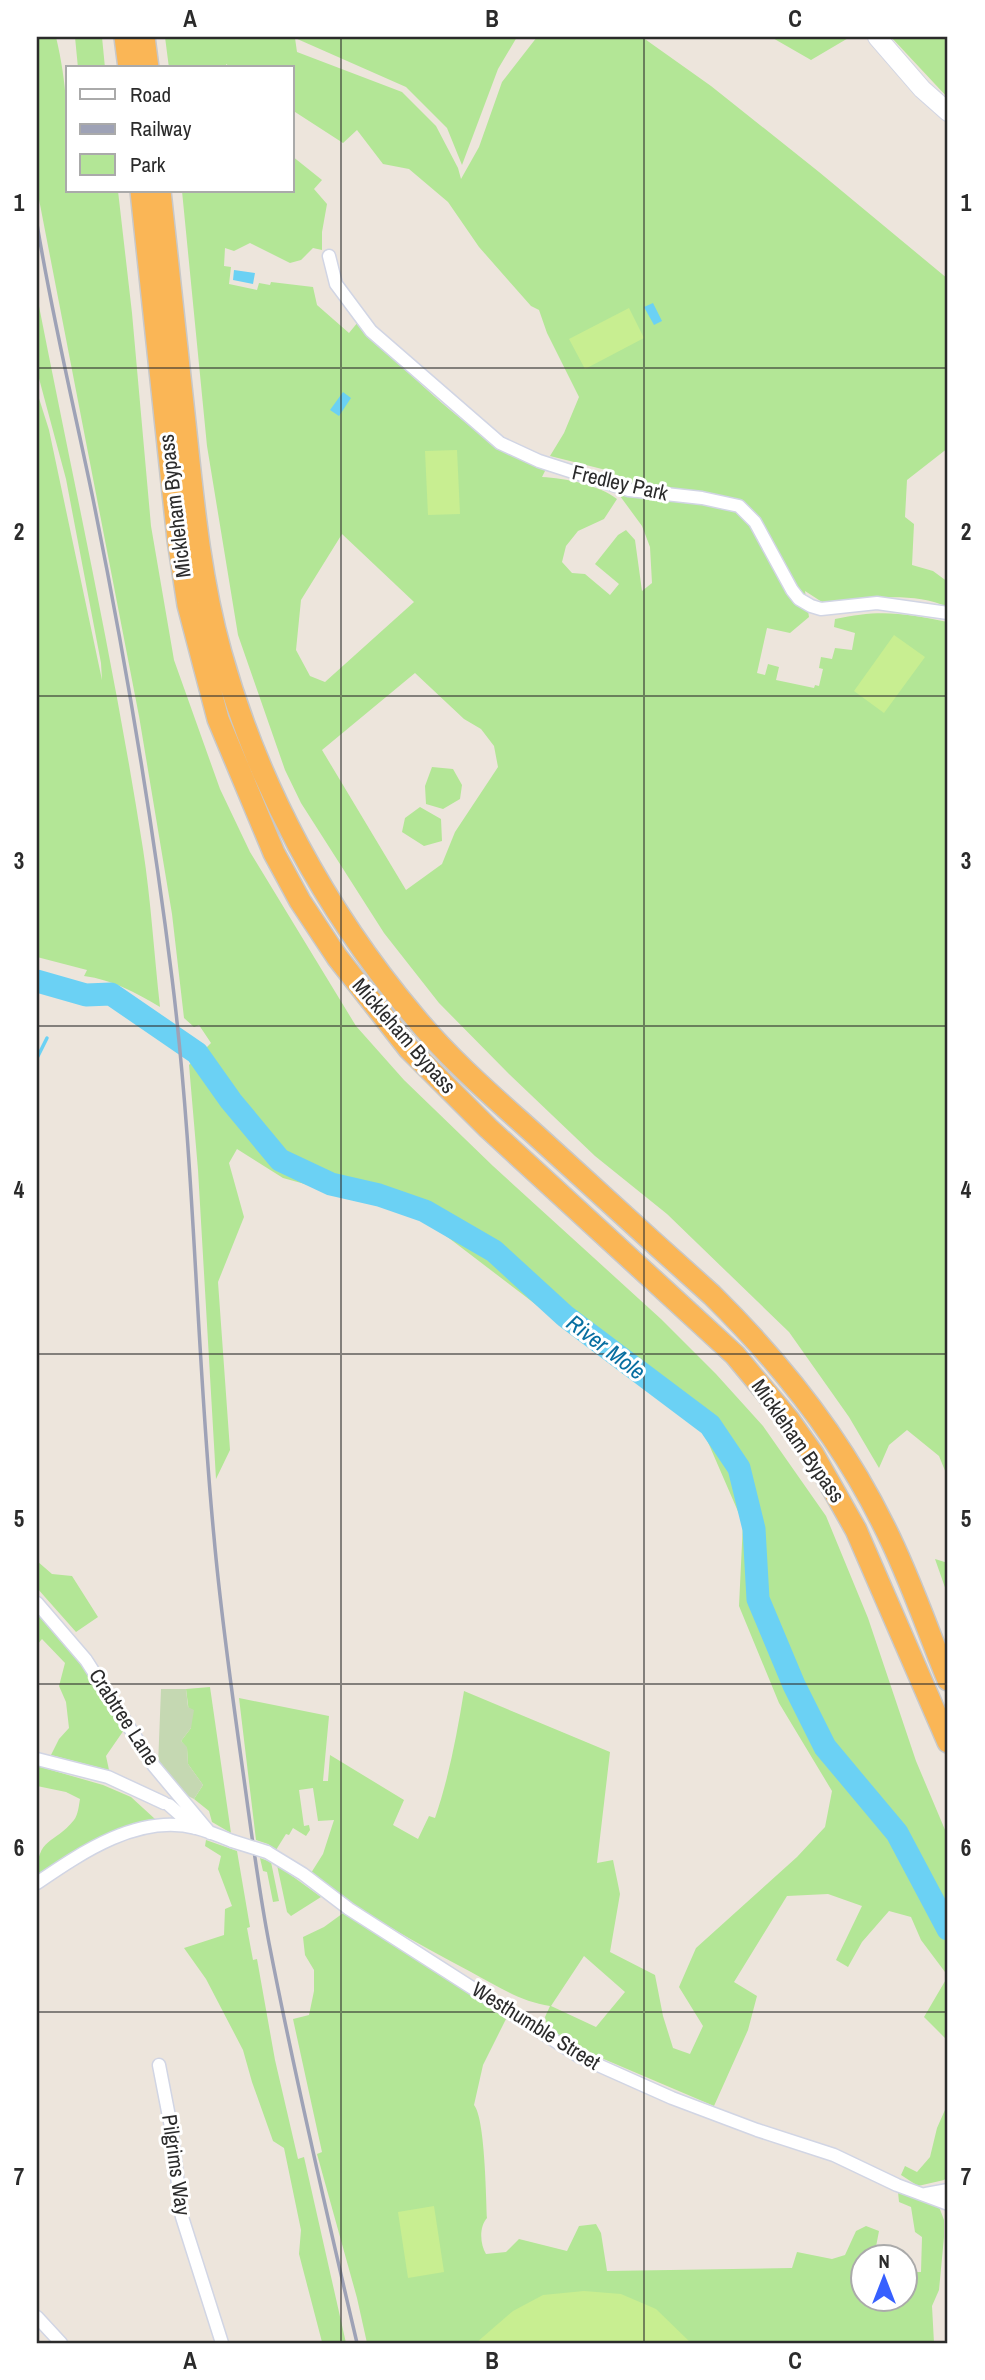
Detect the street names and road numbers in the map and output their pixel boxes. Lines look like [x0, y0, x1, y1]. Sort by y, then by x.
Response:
street label: Mickleham Bypass [151, 433, 198, 580]
street label: Fredley Park [569, 457, 671, 508]
street label: Mickleham Bypass [346, 972, 463, 1100]
street label: Mickleham Bypass [745, 1373, 852, 1508]
street label: Crabtree Lane [82, 1663, 167, 1771]
street label: Westhumble Street [467, 1975, 606, 2077]
street label: Pilgrims Way [155, 2113, 198, 2218]

